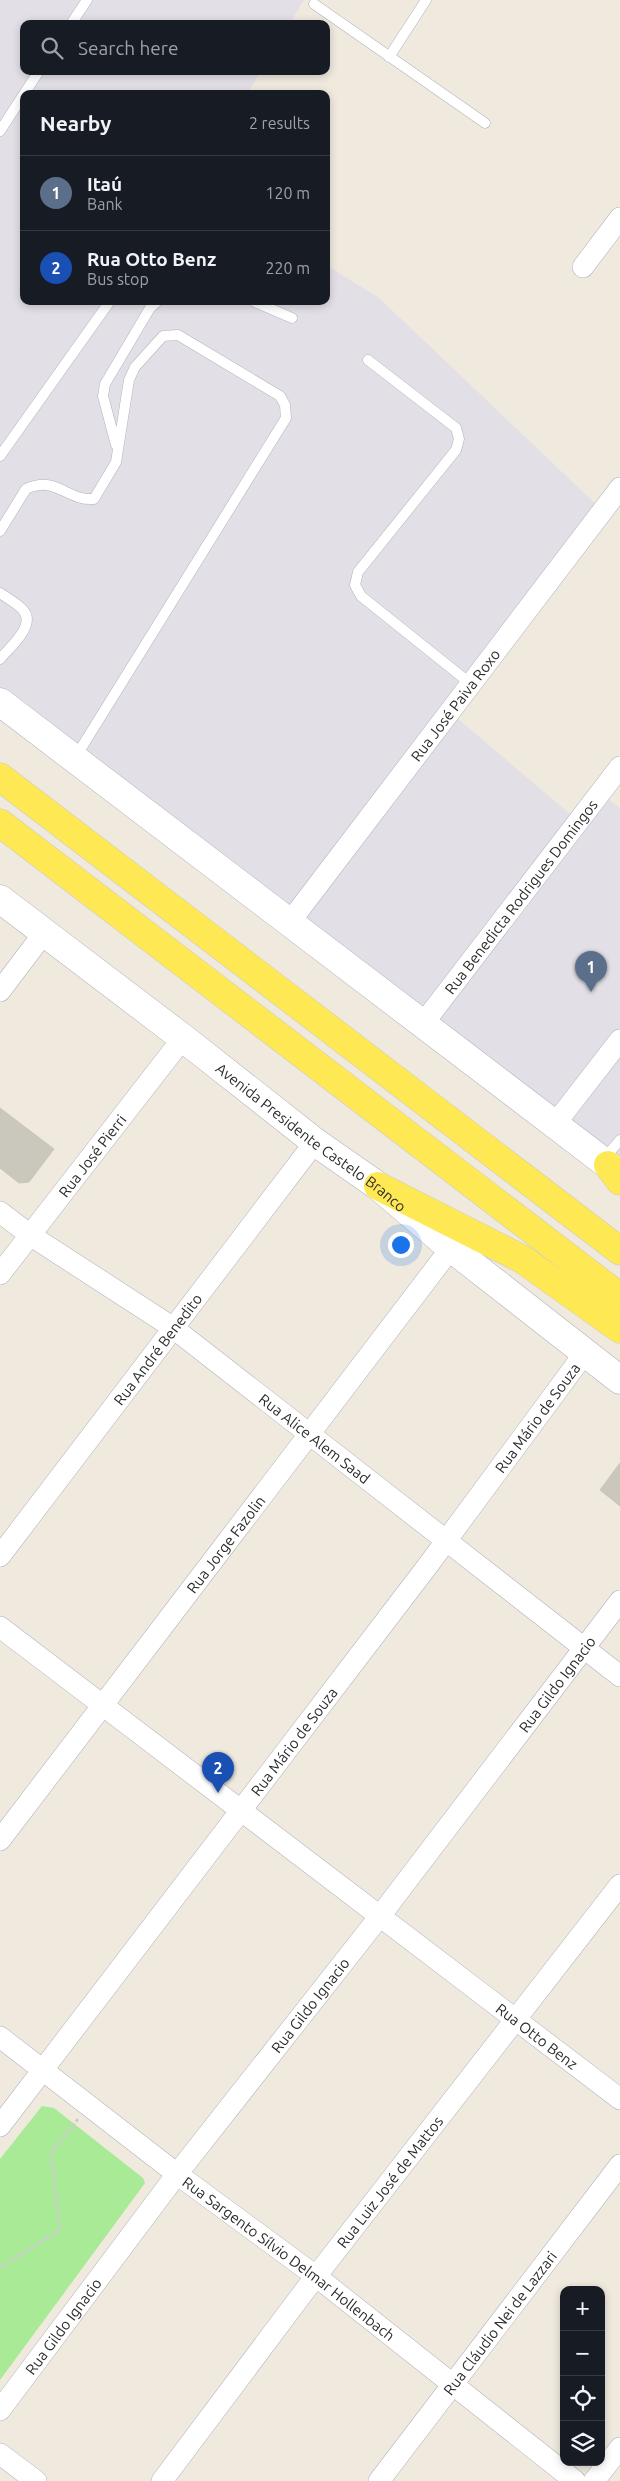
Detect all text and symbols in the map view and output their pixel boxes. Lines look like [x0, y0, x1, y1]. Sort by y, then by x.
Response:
search box [20, 20, 330, 75]
icon: search [38, 34, 66, 62]
text: Search here [78, 37, 178, 59]
text: Nearby [40, 111, 111, 135]
text: 2 results [249, 114, 310, 132]
text: Itaú [87, 173, 122, 195]
text: 1 [51, 184, 61, 202]
text: 120 m [265, 184, 310, 202]
text: Bank [87, 195, 123, 213]
text: Rua Otto Benz [87, 248, 216, 270]
text: 2 [51, 259, 61, 277]
text: 220 m [265, 259, 310, 277]
text: Bus stop [87, 270, 149, 288]
street label: Rua José Paiva Roxo [407, 646, 503, 764]
street label: Rua Benedicta Rodrigues Domingos [441, 796, 601, 997]
pin: 1 [575, 951, 607, 992]
street label: Avenida Presidente Castelo Branco [213, 1059, 410, 1215]
street label: Rua José Pierri [55, 1111, 129, 1200]
your location [388, 1232, 414, 1258]
street label: Rua André Benedito [110, 1290, 205, 1408]
street label: Rua Mário de Souza [491, 1360, 583, 1476]
street label: Rua Alice Alem Saad [256, 1390, 373, 1487]
street label: Rua Jorge Fazolin [183, 1492, 268, 1596]
street label: Rua Gildo Ignacio [515, 1633, 599, 1735]
street label: Rua Mário de Souza [247, 1684, 340, 1799]
pin: 2 [202, 1752, 234, 1793]
street label: Rua Gildo Ignacio [267, 1954, 352, 2056]
street label: Rua Otto Benz [493, 1999, 581, 2072]
street label: Rua Luiz José de Mattos [333, 2112, 446, 2251]
street label: Rua Sargento Sílvio Delmar Hollenbach [180, 2173, 398, 2344]
street label: Rua Cláudio Nei de Lazzari [440, 2248, 560, 2398]
street label: Rua Gildo Ignacio [21, 2275, 105, 2377]
map controls [560, 2286, 605, 2466]
button: + [560, 2286, 605, 2331]
button: − [560, 2331, 605, 2376]
button: locate [560, 2376, 605, 2421]
button: layers [560, 2421, 605, 2466]

